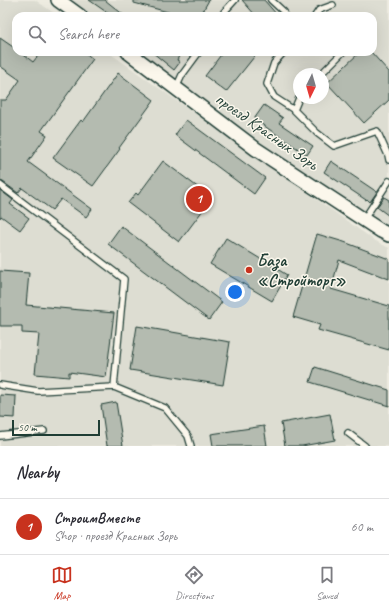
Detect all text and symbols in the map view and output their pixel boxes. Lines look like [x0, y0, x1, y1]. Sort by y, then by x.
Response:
search box [12, 12, 377, 56]
icon: search [26, 23, 48, 45]
text: Search here [58, 25, 119, 44]
north arrow [293, 68, 329, 104]
street label: проезд Красных Зорь [211, 88, 324, 176]
pin: 1 [186, 184, 212, 214]
place label: База «Стройторг» [257, 250, 346, 291]
marker: База «Стройторг» [244, 265, 254, 275]
your location [225, 282, 245, 302]
scale bar [12, 418, 100, 437]
text: 50 m [18, 420, 37, 434]
text: Nearby [16, 462, 59, 483]
text: СтроимВместе [54, 509, 139, 528]
text: 1 [26, 519, 32, 535]
text: 60 m [351, 519, 373, 535]
text: Shop · проезд Красных Зорь [54, 528, 177, 544]
tab: Map [51, 564, 73, 602]
tab: Directions [175, 564, 214, 602]
tab: Saved [316, 564, 338, 602]

